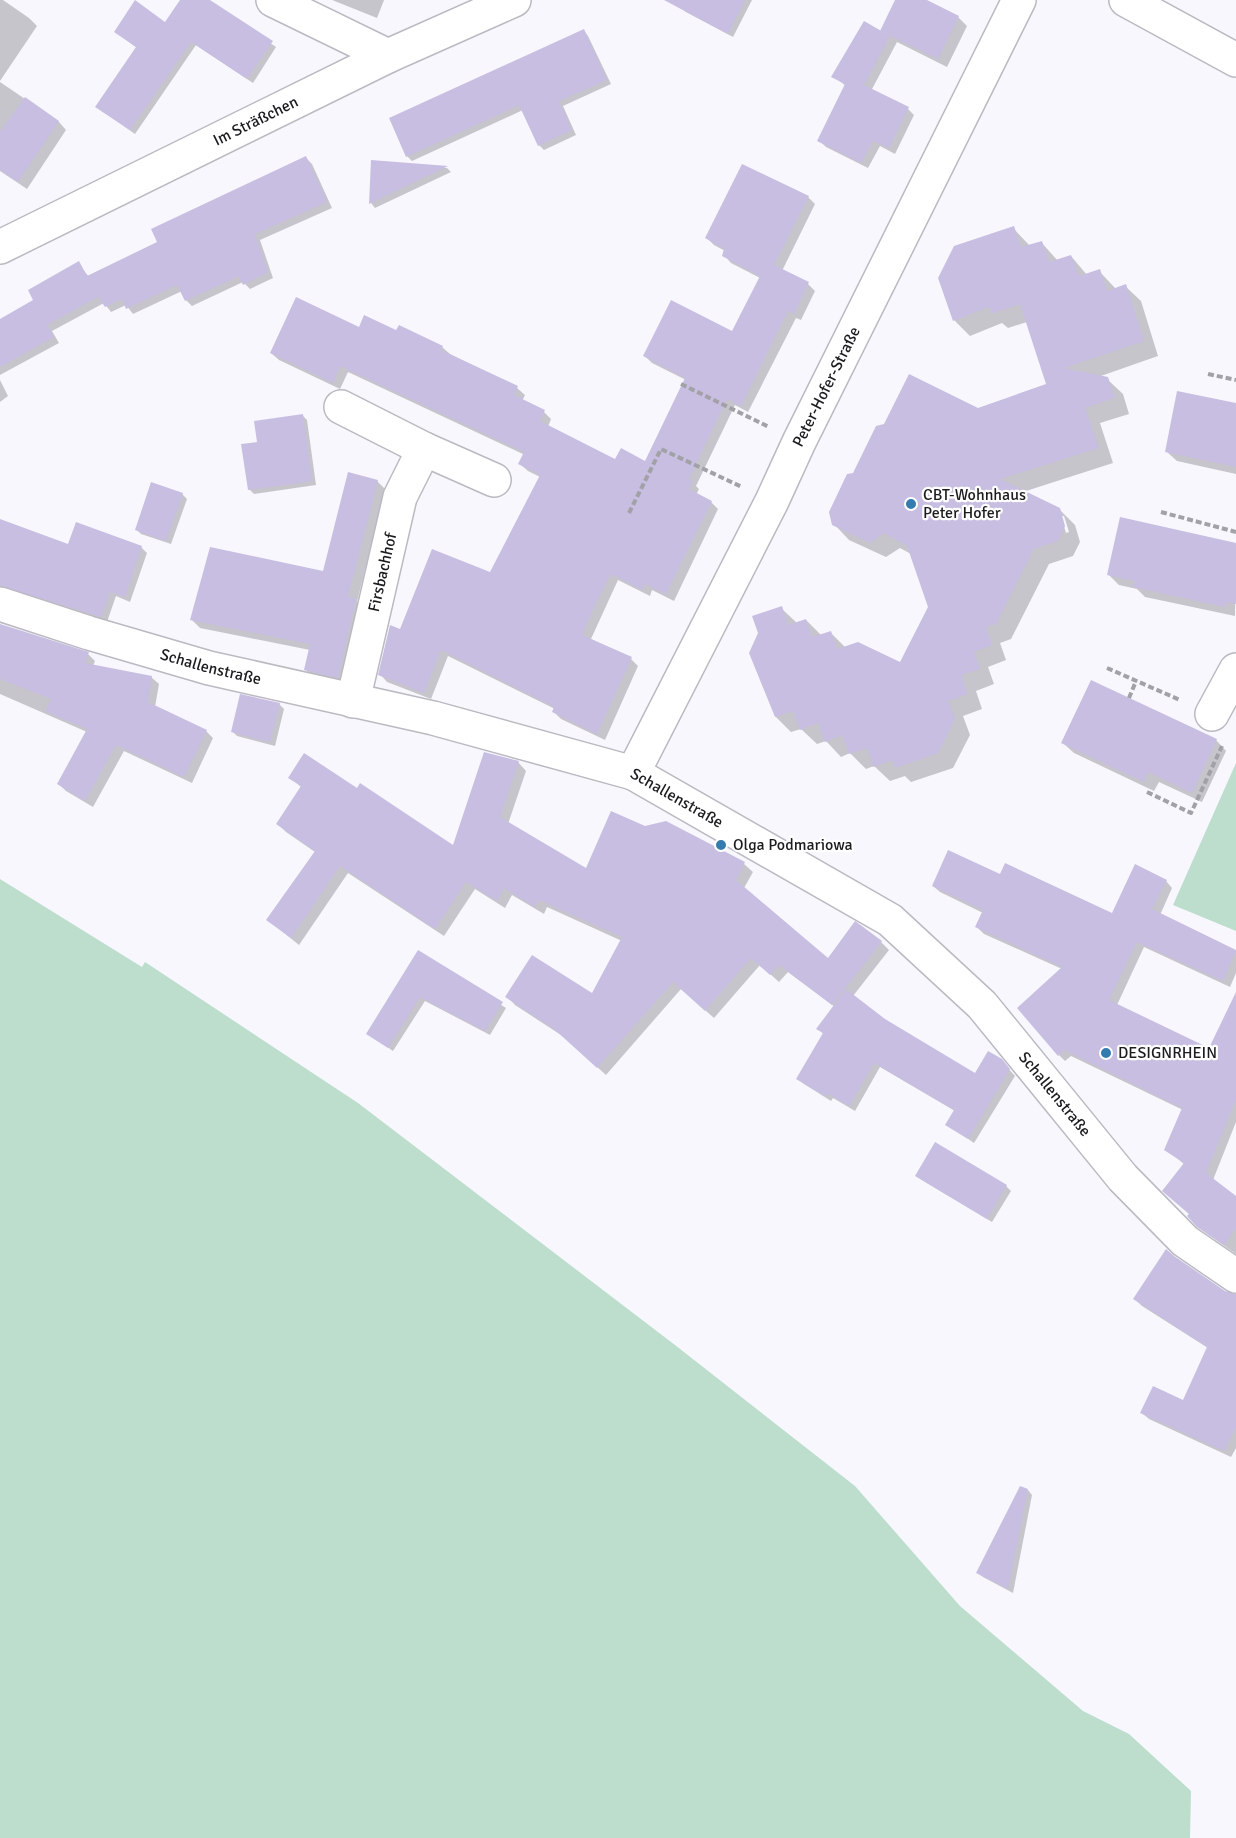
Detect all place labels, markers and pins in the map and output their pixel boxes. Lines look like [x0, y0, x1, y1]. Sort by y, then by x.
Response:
place label: CBT-Wohnhaus Peter Hofer [923, 485, 1026, 523]
marker: CBT-Wohnhaus Peter Hofer [904, 497, 918, 511]
place label: Olga Podmariowa [733, 835, 853, 855]
marker: Olga Podmariowa [714, 838, 728, 852]
place label: DESIGNRHEIN [1118, 1043, 1217, 1063]
marker: DESIGNRHEIN [1099, 1046, 1113, 1060]

